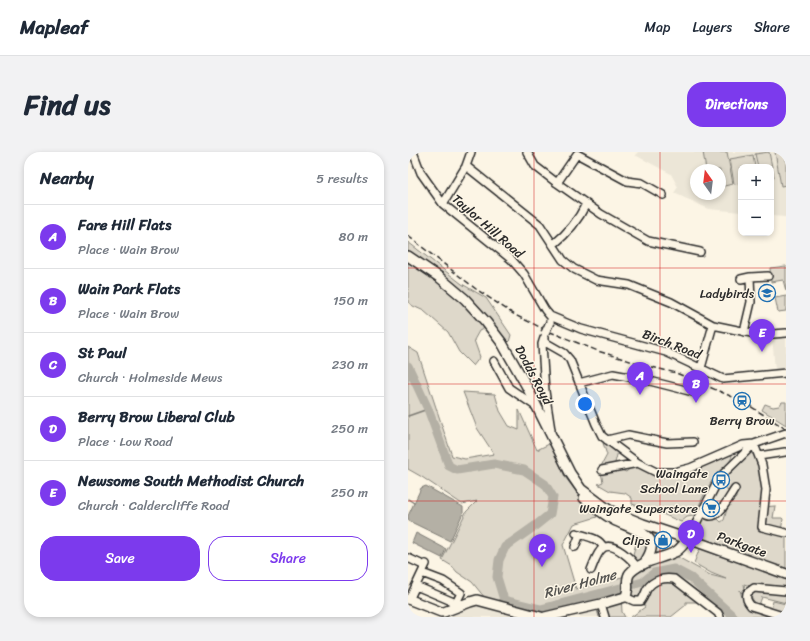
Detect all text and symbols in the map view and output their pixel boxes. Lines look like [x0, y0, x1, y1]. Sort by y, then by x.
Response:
text: Mapleaf [20, 11, 88, 44]
text: Map [645, 15, 670, 40]
text: Layers [692, 15, 732, 40]
text: Share [754, 15, 790, 40]
text: Find us [24, 80, 111, 129]
button: Directions [687, 82, 786, 127]
text: Nearby [40, 163, 94, 193]
north arrow [690, 164, 726, 200]
map controls [738, 164, 774, 236]
button: + [738, 164, 774, 200]
text: 5 results [316, 167, 368, 190]
street label: Taylor Hill Road [447, 188, 530, 265]
button: − [738, 200, 774, 236]
text: Fare Hill Flats [78, 212, 171, 238]
text: A [49, 225, 57, 248]
text: 80 m [339, 225, 368, 248]
text: Place · Wain Brow [78, 238, 179, 261]
text: Wain Park Flats [78, 276, 180, 302]
place label: Ladybirds [700, 282, 755, 305]
school or university icon: Ladybirds [757, 283, 777, 303]
text: B [49, 289, 57, 312]
text: 150 m [333, 289, 368, 312]
text: Place · Wain Brow [78, 302, 179, 325]
pin: E [749, 319, 775, 352]
street label: Birch Road [639, 322, 706, 366]
text: St Paul [78, 340, 127, 366]
street label: Dodds Royd [509, 341, 560, 410]
text: C [49, 353, 57, 376]
text: 230 m [332, 353, 368, 376]
pin: A [627, 362, 653, 395]
text: Church · Holmeside Mews [78, 366, 222, 389]
pin: B [683, 370, 709, 403]
station icon: Berry Brow [732, 391, 752, 411]
your location [575, 394, 595, 414]
text: Berry Brow Liberal Club [78, 404, 235, 430]
place label: Berry Brow [710, 409, 774, 432]
text: D [49, 417, 57, 440]
text: 250 m [331, 417, 368, 440]
text: Place · Low Road [78, 430, 172, 453]
place label: Waingate School Lane [640, 462, 708, 500]
text: Newsome South Methodist Church [78, 468, 304, 494]
bus stop icon: Waingate School Lane [711, 470, 731, 490]
text: E [49, 481, 57, 504]
text: 250 m [331, 481, 368, 504]
text: Church · Caldercliffe Road [78, 494, 229, 517]
place label: Waingate Superstore [579, 497, 698, 520]
supermarket icon: Waingate Superstore [701, 498, 721, 518]
pin: D [678, 520, 704, 553]
street label: Parkgate [714, 524, 770, 564]
place label: Clips [622, 529, 651, 552]
shop icon: Clips [653, 530, 673, 550]
pin: C [529, 534, 555, 567]
button: Save [40, 536, 200, 581]
button: Share [208, 536, 368, 581]
water label: River Holme [541, 562, 621, 606]

